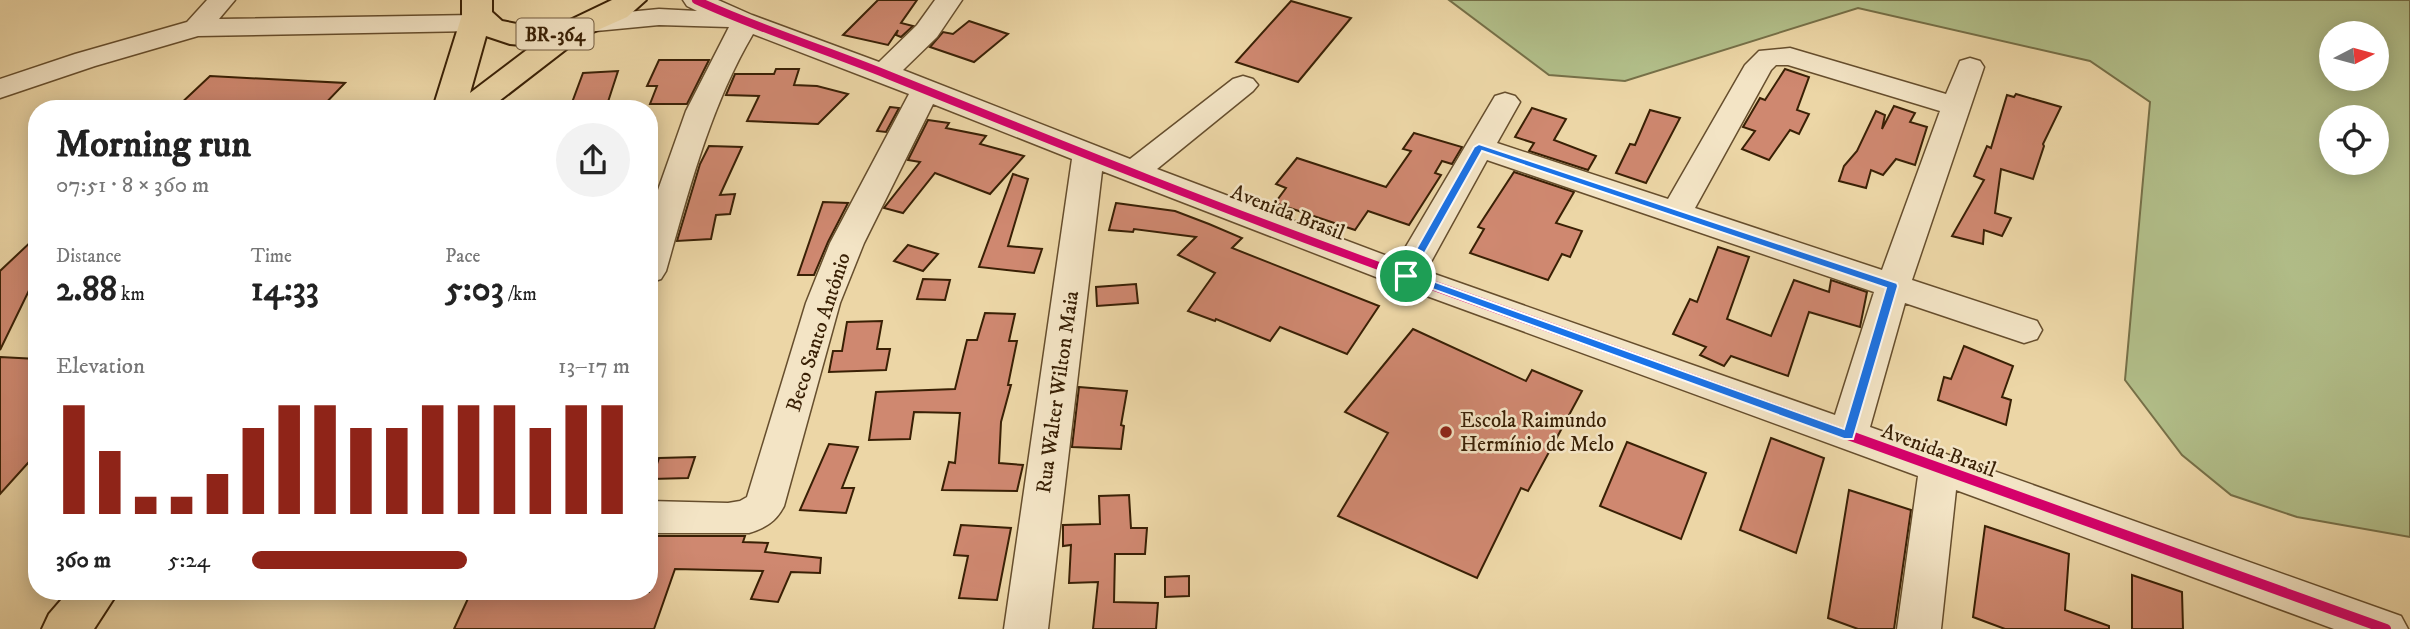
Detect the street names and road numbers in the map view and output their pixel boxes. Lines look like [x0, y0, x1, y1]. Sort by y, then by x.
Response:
road number: BR-364 [516, 18, 594, 50]
street label: Avenida Brasil [1227, 179, 1349, 247]
street label: Beco Santo Antônio [781, 249, 857, 415]
street label: Rua Walter Wilton Maia [1031, 289, 1085, 495]
street label: Avenida Brasil [1878, 418, 2000, 484]

